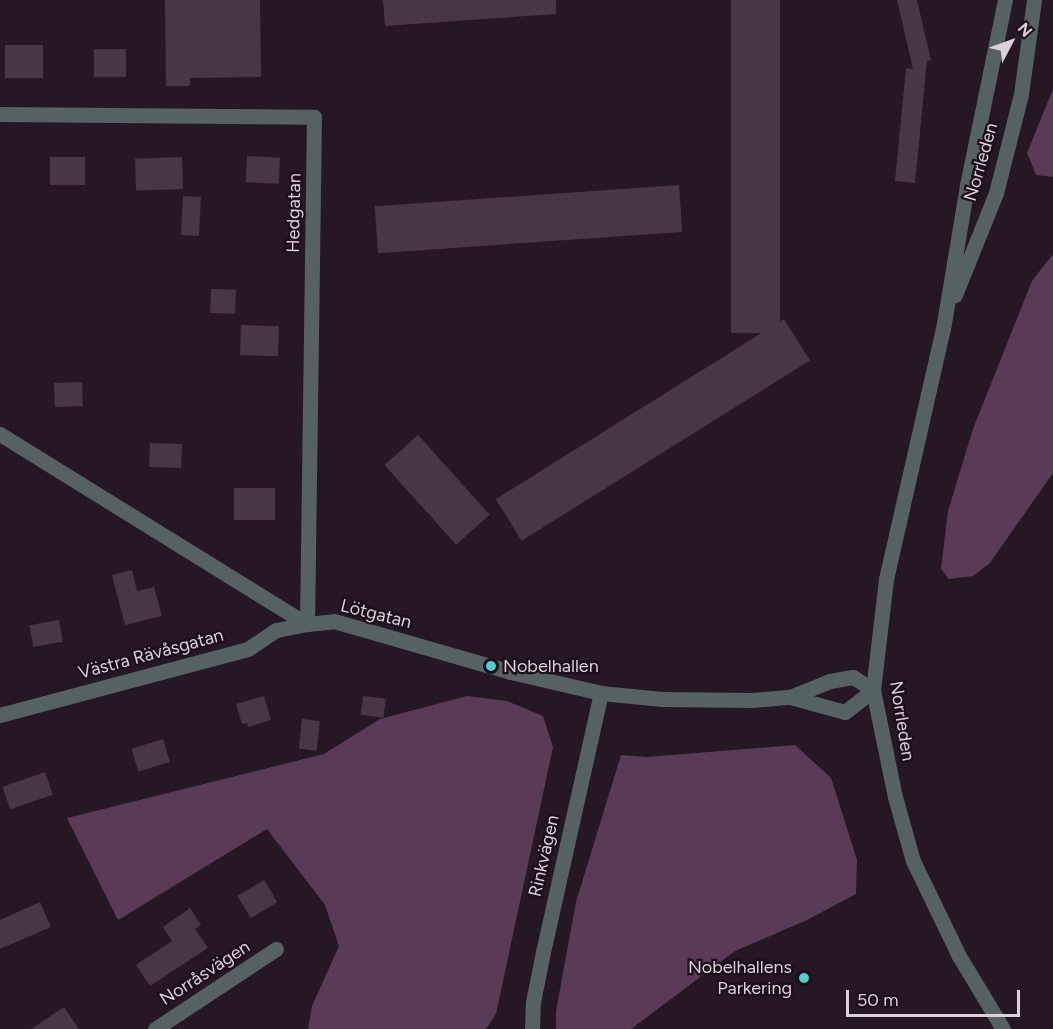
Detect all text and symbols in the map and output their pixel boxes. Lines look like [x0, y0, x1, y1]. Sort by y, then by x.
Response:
north arrow [981, 12, 1041, 72]
text: N [1014, 19, 1036, 41]
street label: Norrleden [959, 120, 1003, 204]
street label: Hedgatan [283, 173, 305, 253]
street label: Lötgatan [338, 595, 414, 633]
street label: Västra Rävåsgatan [76, 624, 226, 684]
place label: Nobelhallen [503, 655, 599, 677]
marker: Nobelhallen [484, 659, 498, 673]
street label: Norrleden [885, 679, 919, 763]
street label: Rinkvägen [524, 813, 564, 899]
street label: Norråsvägen [156, 936, 254, 1010]
place label: Nobelhallens Parkering [688, 957, 792, 1000]
marker: Nobelhallens Parkering [797, 971, 811, 985]
scale bar [849, 978, 1023, 1016]
text: 50 m [857, 989, 899, 1011]

